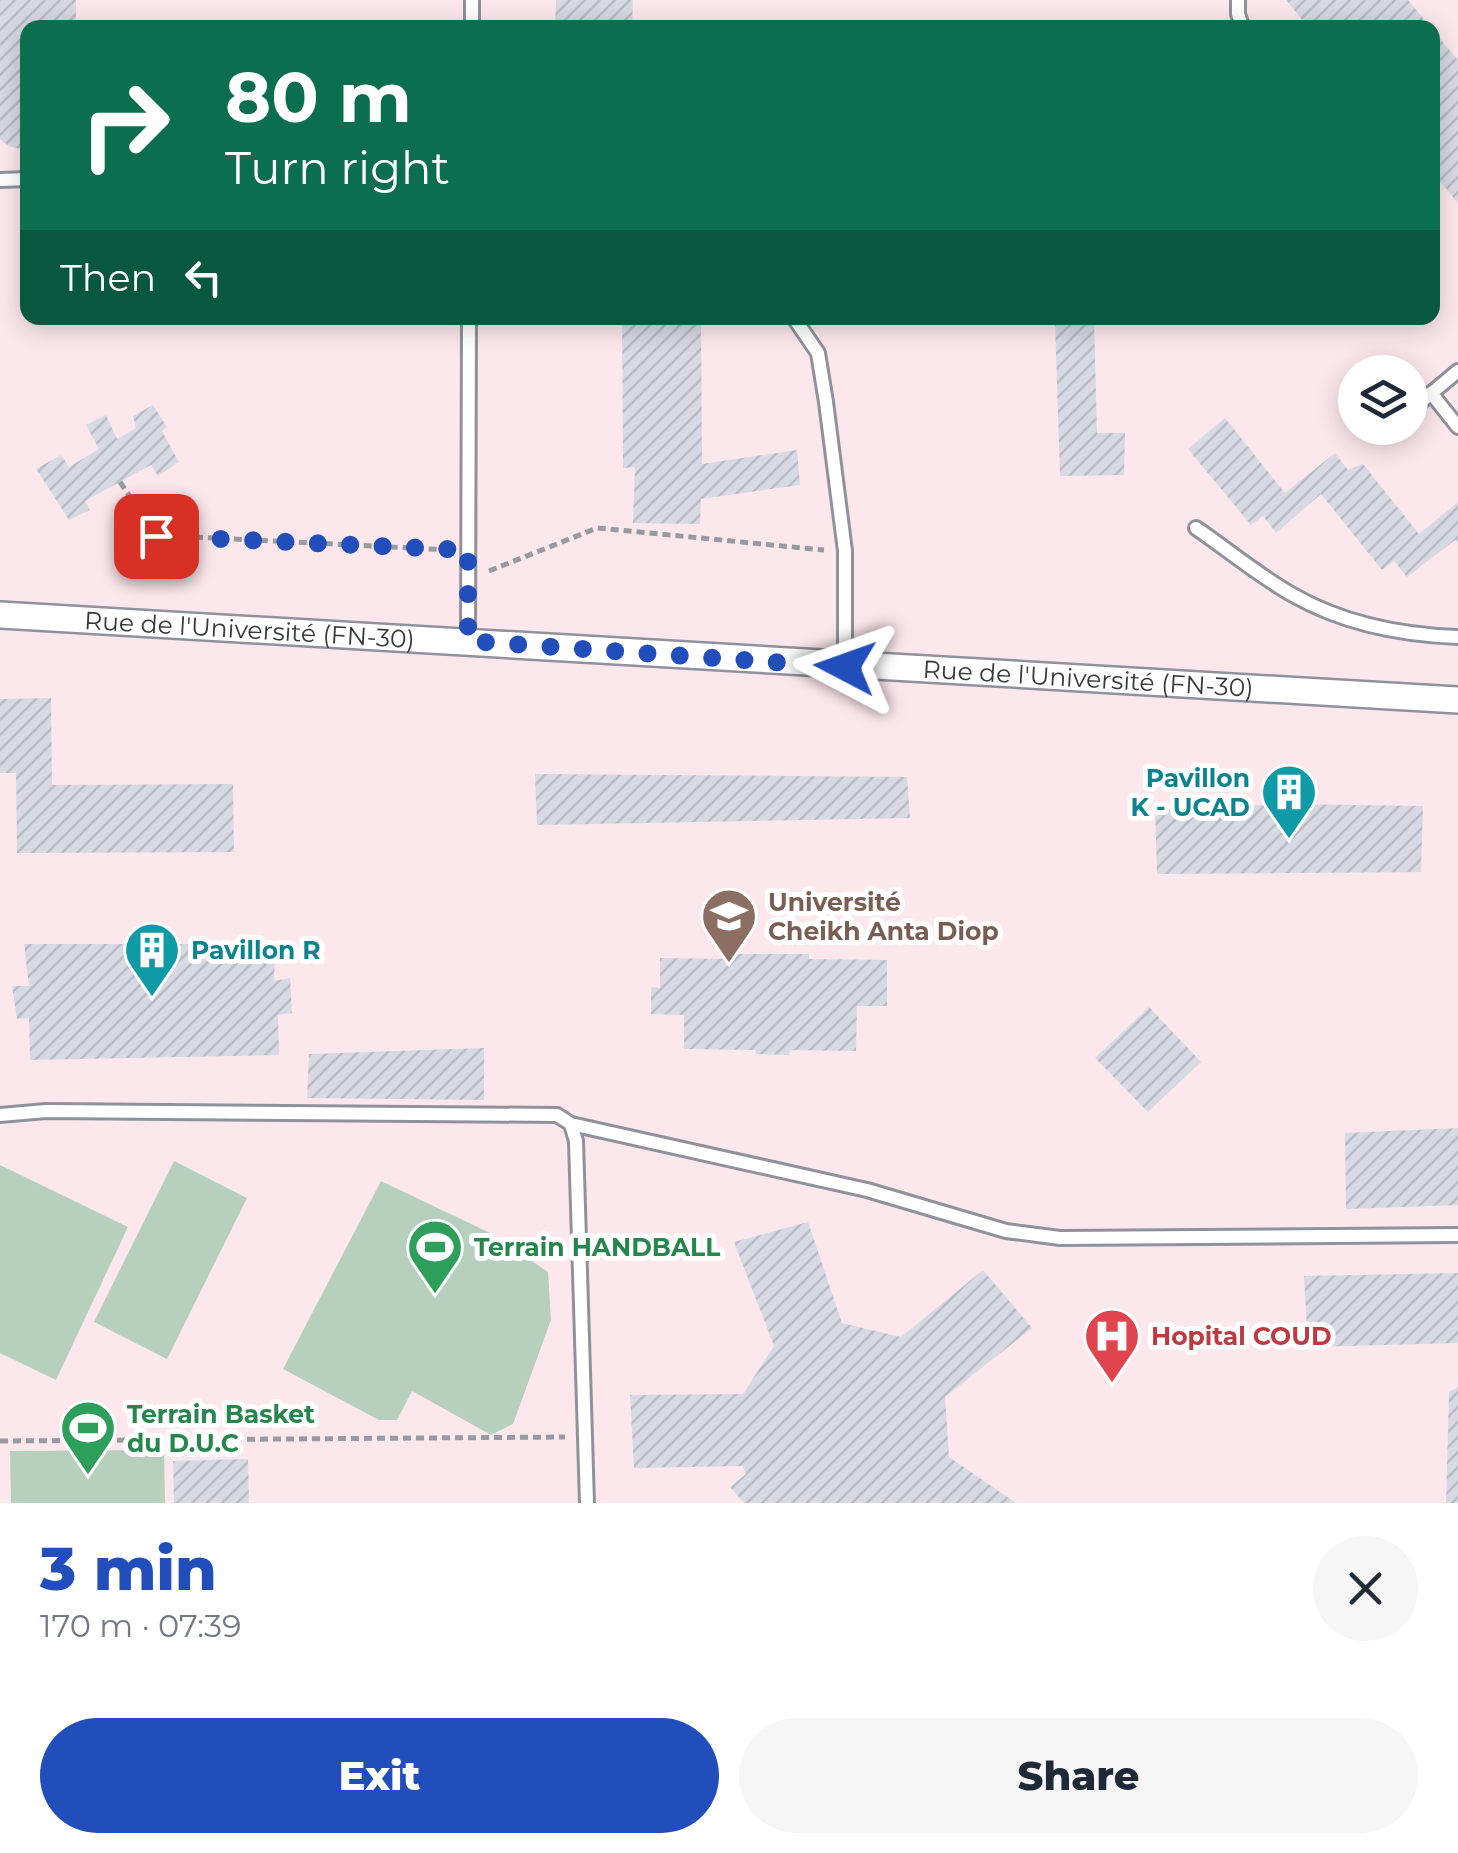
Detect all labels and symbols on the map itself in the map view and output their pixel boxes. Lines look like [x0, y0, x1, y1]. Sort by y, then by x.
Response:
pin [114, 494, 199, 579]
street label: Rue de l'Université (FN-30) [83, 605, 416, 654]
position arrow [793, 615, 897, 719]
street label: Rue de l'Université (FN-30) [922, 654, 1254, 703]
building icon: Pavillon K - UCAD [1259, 762, 1319, 841]
place label: Pavillon K - UCAD [1130, 763, 1250, 822]
school or university icon: Université Cheikh Anta Diop [699, 886, 759, 965]
place label: Université Cheikh Anta Diop [768, 887, 999, 946]
building icon: Pavillon R [122, 920, 182, 999]
place label: Pavillon R [191, 935, 321, 965]
sports icon: Terrain HANDBALL [405, 1217, 465, 1296]
place label: Terrain HANDBALL [474, 1232, 720, 1262]
hospital icon: Hopital COUD [1082, 1306, 1142, 1385]
place label: Hopital COUD [1151, 1321, 1332, 1351]
sports icon: Terrain Basket du D.U.C [58, 1398, 118, 1477]
place label: Terrain Basket du D.U.C [127, 1399, 315, 1458]

